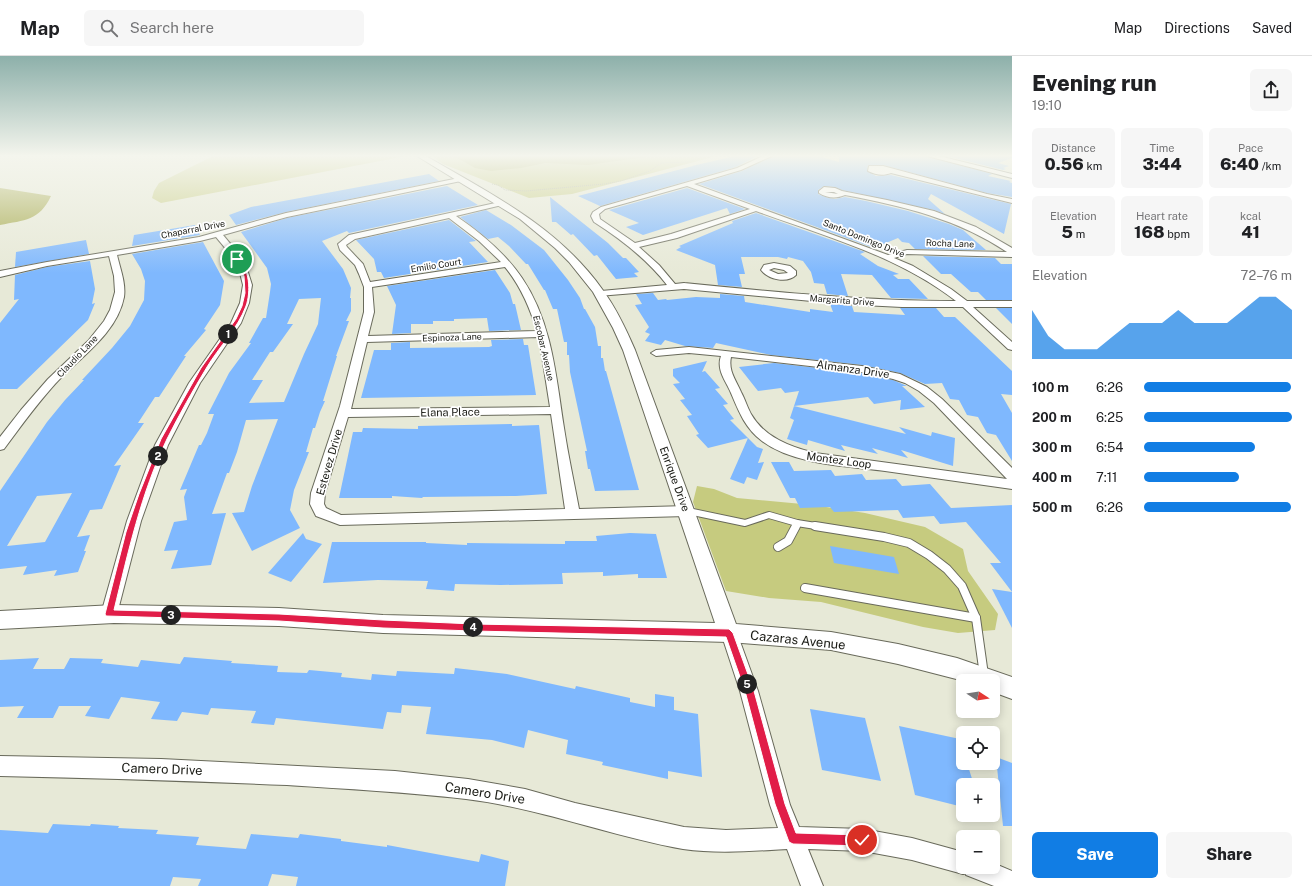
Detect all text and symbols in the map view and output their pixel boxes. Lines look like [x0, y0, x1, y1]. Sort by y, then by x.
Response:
search box [84, 10, 364, 46]
text: Map [20, 17, 60, 39]
icon: search [98, 17, 120, 39]
text: Search here [130, 19, 214, 36]
text: Map [1114, 20, 1142, 36]
text: Directions [1164, 20, 1230, 36]
text: Saved [1252, 20, 1292, 36]
button: share [1250, 69, 1292, 111]
text: Evening run [1032, 70, 1157, 96]
text: 19:10 [1032, 98, 1062, 113]
text: Distance [1051, 142, 1096, 154]
text: Time [1149, 142, 1175, 154]
text: Pace [1238, 142, 1263, 154]
text: 0.56 [1044, 154, 1084, 174]
text: 3:44 [1142, 154, 1182, 174]
text: 6:40 [1220, 154, 1259, 174]
text: km [1084, 160, 1102, 172]
text: /km [1259, 160, 1281, 172]
text: Elevation [1050, 210, 1097, 222]
text: Heart rate [1136, 210, 1188, 222]
text: kcal [1240, 210, 1261, 222]
street label: Chaparral Drive [160, 217, 226, 241]
street label: Santo Domingo Drive [821, 217, 907, 259]
text: 5 [1061, 222, 1073, 242]
text: 168 [1134, 222, 1165, 242]
text: 41 [1241, 222, 1260, 242]
text: m [1073, 228, 1085, 240]
text: bpm [1165, 228, 1190, 240]
street label: Rocha Lane [926, 237, 974, 249]
pin [220, 242, 254, 276]
icon: arrive [226, 248, 248, 270]
street label: Emilio Court [410, 255, 463, 274]
text: Elevation [1032, 268, 1087, 283]
text: 72–76 m [1241, 268, 1292, 283]
street label: Margarita Drive [809, 292, 875, 308]
street label: Escobar Avenue [531, 314, 557, 382]
pin: 1 [218, 324, 238, 344]
text: 1 [226, 328, 230, 340]
street label: Espinoza Lane [422, 330, 482, 344]
street label: Claudio Lane [54, 333, 100, 379]
street label: Almanza Drive [816, 358, 890, 380]
text: 100 m [1032, 380, 1069, 395]
text: 6:26 [1096, 380, 1123, 395]
street label: Elana Place [420, 405, 480, 419]
text: 200 m [1032, 410, 1072, 425]
text: 6:25 [1096, 410, 1123, 425]
street label: Estevez Drive [314, 428, 344, 496]
text: 300 m [1032, 440, 1072, 455]
text: 6:54 [1096, 440, 1124, 455]
street label: Enrique Drive [658, 445, 692, 513]
pin: 2 [148, 446, 168, 466]
text: 2 [155, 450, 162, 462]
street label: Montez Loop [806, 450, 873, 471]
text: 400 m [1032, 470, 1072, 485]
text: 7:11 [1096, 470, 1117, 485]
text: 500 m [1032, 500, 1072, 515]
text: 6:26 [1096, 500, 1123, 515]
pin: 3 [161, 605, 181, 625]
text: 3 [167, 609, 175, 621]
pin: 4 [463, 617, 483, 637]
text: 4 [469, 621, 477, 633]
street label: Cazaras Avenue [750, 628, 846, 652]
pin: 5 [737, 674, 757, 694]
north arrow [956, 674, 1000, 718]
map controls [956, 674, 1000, 874]
text: 5 [743, 678, 751, 690]
button: locate [956, 726, 1000, 770]
street label: Camero Drive [121, 760, 203, 778]
button: + [956, 778, 1000, 822]
street label: Camero Drive [444, 779, 526, 807]
pin [845, 823, 879, 857]
icon: check [851, 829, 873, 851]
button: − [956, 830, 1000, 874]
button: Save [1032, 832, 1158, 878]
button: Share [1166, 832, 1292, 878]

